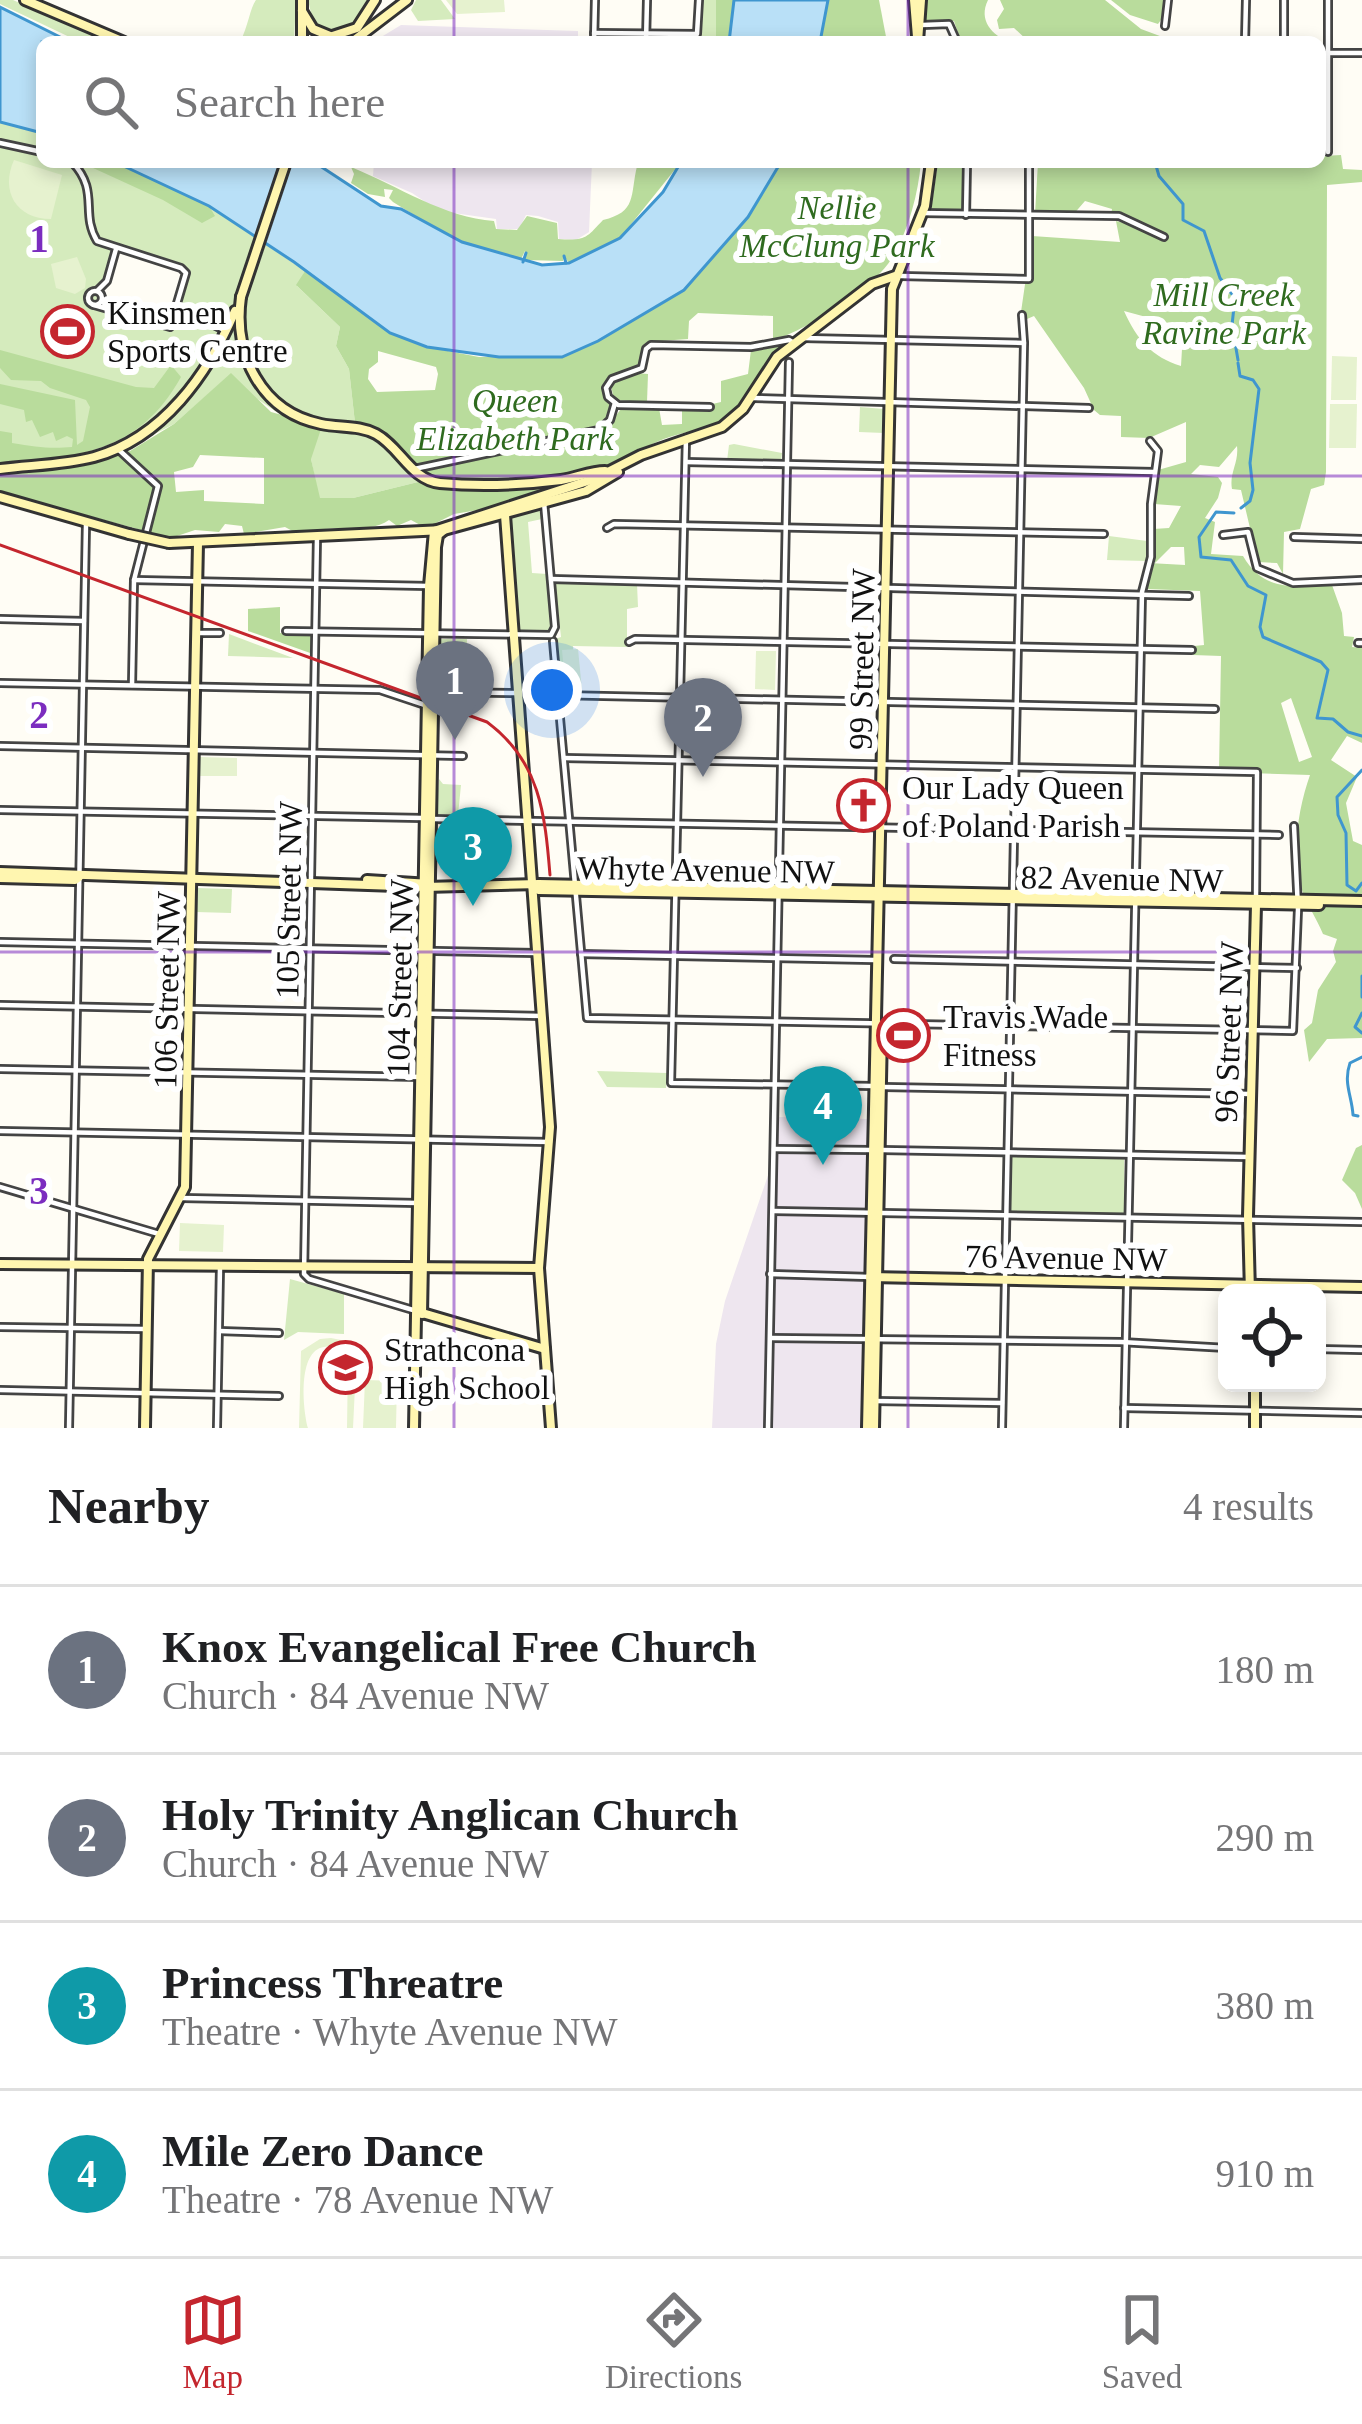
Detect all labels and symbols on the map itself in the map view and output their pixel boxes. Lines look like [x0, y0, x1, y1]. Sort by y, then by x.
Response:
park label: Nellie McClung Park [738, 190, 936, 264]
text: 1 [29, 217, 49, 260]
park label: Mill Creek Ravine Park [1141, 277, 1307, 351]
place label: Kinsmen Sports Centre [107, 295, 288, 369]
sports icon: Kinsmen Sports Centre [40, 303, 96, 359]
park label: Queen Elizabeth Park [415, 383, 615, 457]
street label: 99 Street NW [842, 567, 882, 750]
pin: 1 [416, 641, 494, 740]
your location [522, 660, 582, 720]
pin: 2 [664, 678, 742, 777]
text: 2 [29, 693, 49, 736]
place label: Our Lady Queen of Poland Parish [902, 770, 1124, 844]
church icon: Our Lady Queen of Poland Parish [835, 778, 891, 834]
street label: 105 Street NW [269, 800, 309, 999]
pin: 3 [434, 807, 512, 906]
street label: Whyte Avenue NW [577, 850, 836, 890]
street label: 82 Avenue NW [1020, 859, 1225, 899]
street label: 104 Street NW [380, 878, 420, 1077]
street label: 106 Street NW [147, 890, 187, 1089]
street label: 96 Street NW [1208, 940, 1250, 1123]
place label: Travis Wade Fitness [943, 999, 1108, 1073]
sports icon: Travis Wade Fitness [876, 1007, 932, 1063]
pin: 4 [784, 1066, 862, 1165]
text: 3 [29, 1169, 49, 1212]
street label: 76 Avenue NW [964, 1238, 1169, 1278]
place label: Strathcona High School [384, 1332, 550, 1406]
school or university icon: Strathcona High School [317, 1340, 373, 1396]

